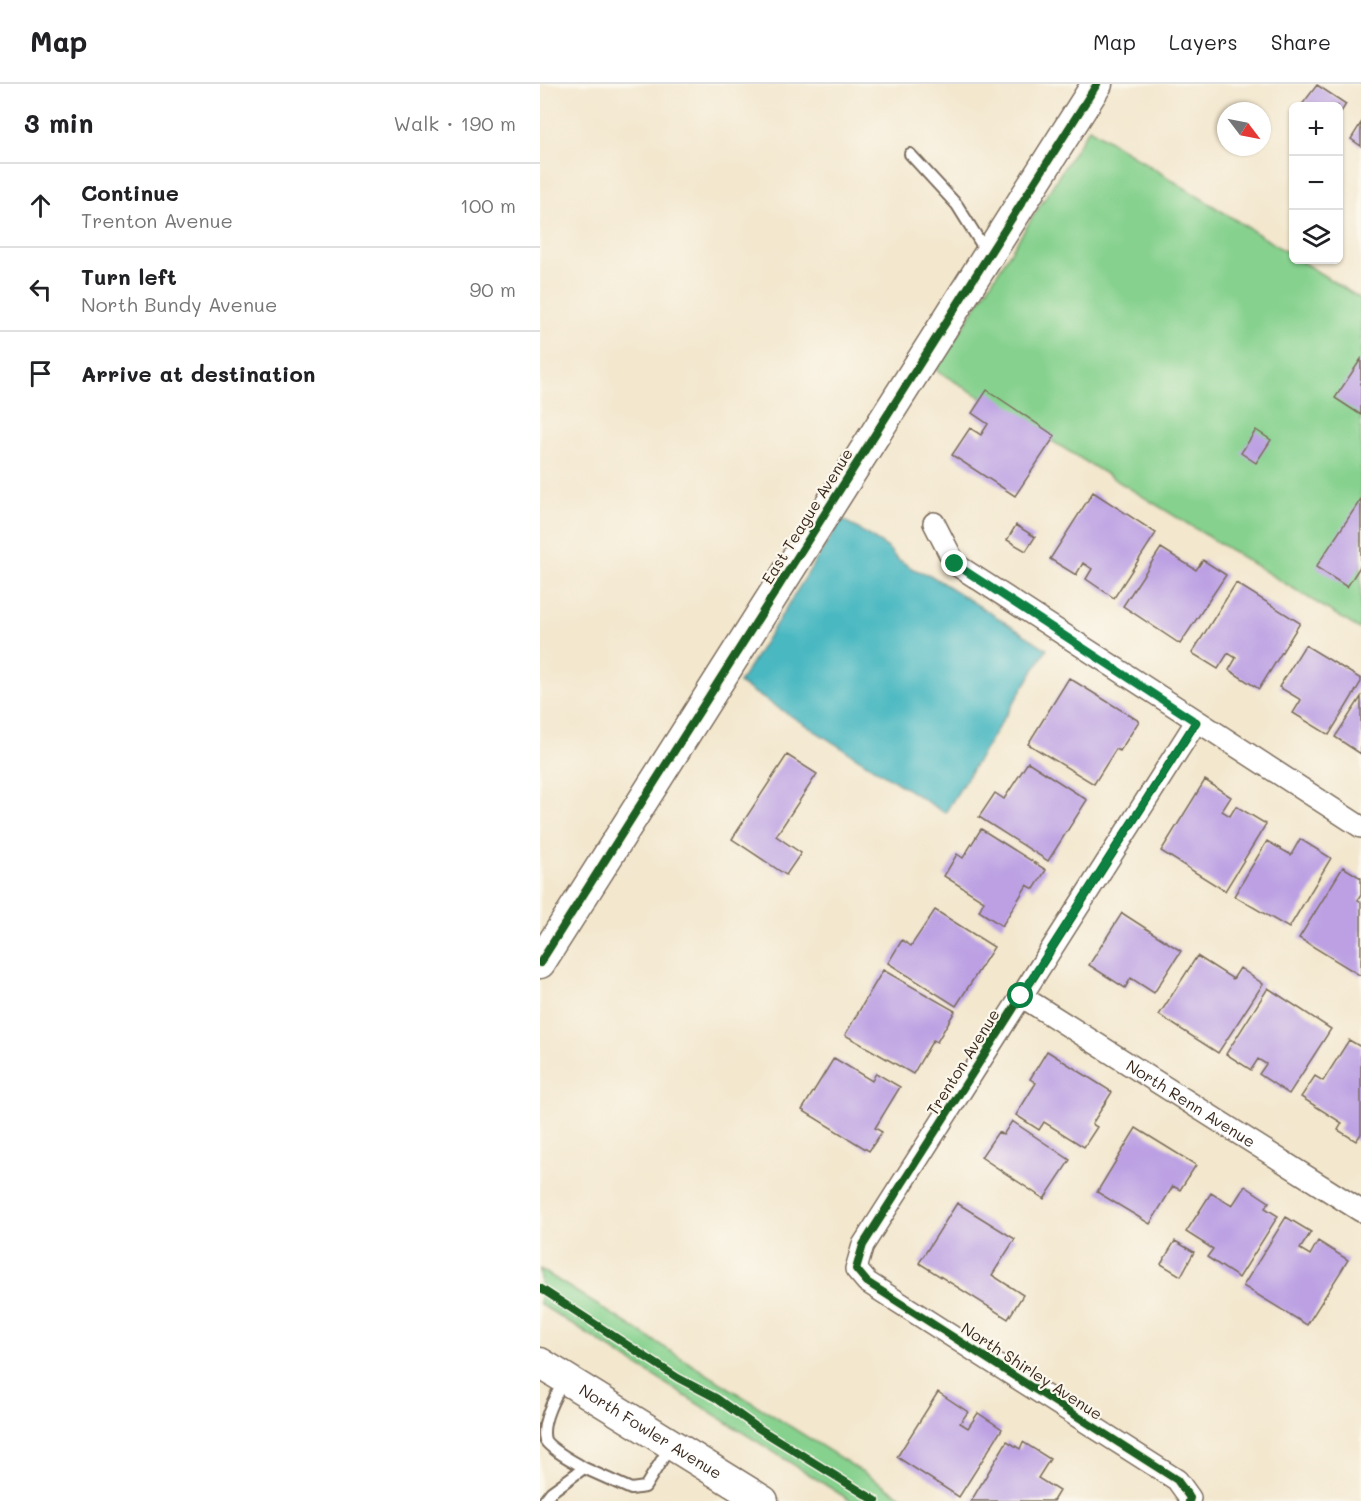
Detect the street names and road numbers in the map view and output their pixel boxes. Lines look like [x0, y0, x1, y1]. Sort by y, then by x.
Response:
street label: East Teague Avenue [756, 444, 857, 588]
street label: Trenton Avenue [921, 1005, 1004, 1119]
street label: North Renn Avenue [1123, 1054, 1260, 1152]
street label: North Shirley Avenue [958, 1317, 1107, 1424]
street label: North Fowler Avenue [576, 1379, 726, 1483]

